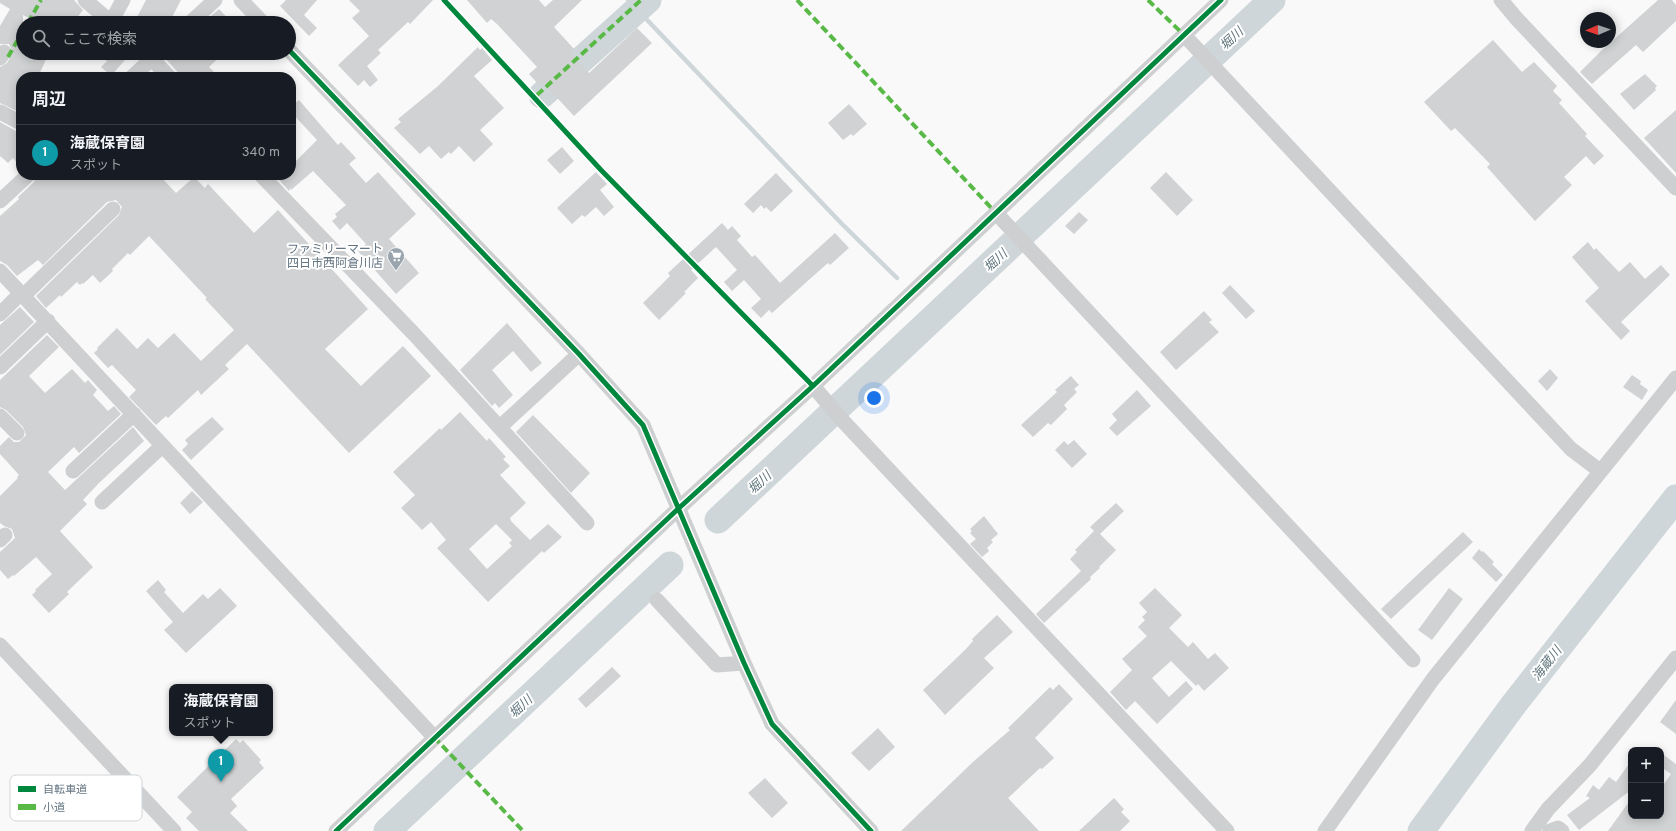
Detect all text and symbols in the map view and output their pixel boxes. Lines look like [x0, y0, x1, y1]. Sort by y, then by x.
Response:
north arrow [1580, 12, 1616, 48]
search box [16, 16, 296, 60]
water label: 堀川 [1217, 23, 1249, 54]
icon: search [30, 27, 52, 49]
text: ここで検索 [62, 31, 137, 50]
text: 周辺 [32, 90, 66, 112]
text: 海蔵保育園 [70, 135, 145, 154]
text: 1 [42, 145, 48, 161]
text: 340 m [242, 145, 280, 161]
text: スポット [70, 158, 122, 174]
place label: ファミリーマート 四日市西阿倉川店 [287, 242, 383, 272]
water label: 堀川 [981, 245, 1013, 276]
supermarket icon: ファミリーマート 四日市西阿倉川店 [386, 246, 406, 271]
your location [864, 388, 884, 408]
water label: 堀川 [745, 467, 777, 498]
water label: 海蔵川 [1529, 642, 1567, 685]
popup [169, 684, 273, 736]
water label: 堀川 [506, 691, 538, 722]
text: 海蔵保育園 [183, 693, 259, 712]
text: スポット [183, 716, 236, 732]
map controls [1628, 747, 1664, 819]
button: + [1628, 747, 1664, 783]
pin: 1 [208, 749, 234, 782]
legend [10, 775, 142, 821]
text: 自転車道 [43, 783, 87, 797]
button: − [1628, 783, 1664, 819]
text: 小道 [43, 801, 65, 815]

